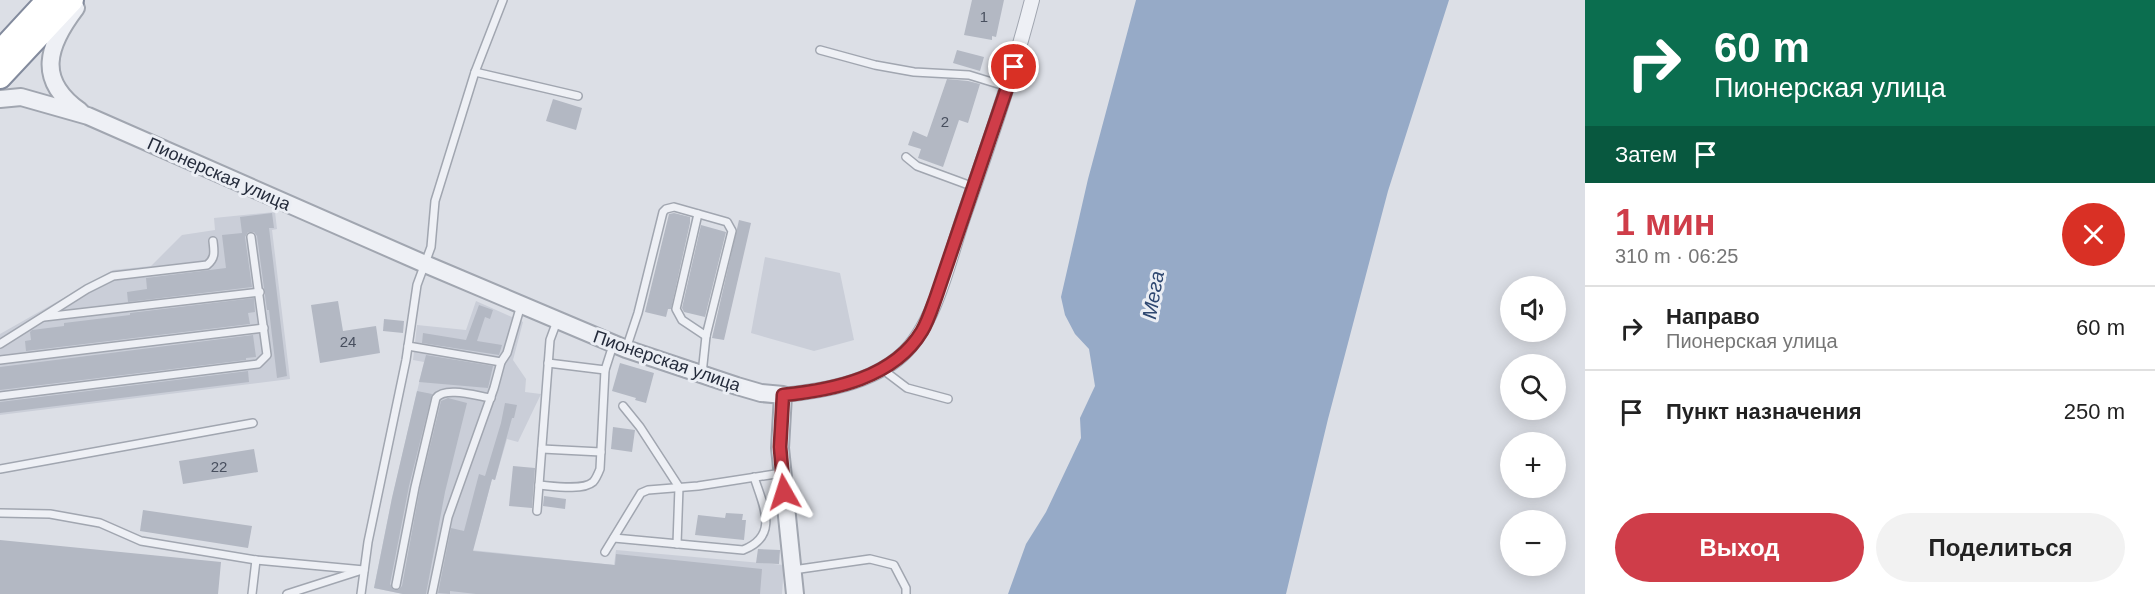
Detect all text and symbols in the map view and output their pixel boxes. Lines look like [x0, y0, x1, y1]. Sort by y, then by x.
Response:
house number: 1 [980, 8, 988, 25]
icon: right [1615, 24, 1693, 102]
text: 60 m [1714, 24, 1810, 71]
pin [988, 41, 1039, 92]
icon: arrive [997, 50, 1030, 83]
text: Пионерская улица [1714, 73, 1946, 103]
house number: 2 [941, 113, 949, 130]
street label: Пионерская улица [144, 133, 295, 215]
icon: arrive [1689, 138, 1722, 171]
text: Затем [1615, 142, 1677, 167]
text: 1 мин [1615, 202, 1716, 243]
button: close [2062, 203, 2125, 266]
text: 310 m · 06:25 [1615, 245, 1738, 267]
water label: Мега [1138, 269, 1168, 321]
map controls [1500, 276, 1566, 576]
button: sound [1500, 276, 1566, 342]
text: Направо [1666, 304, 1760, 329]
icon: right [1615, 312, 1648, 345]
text: 60 m [2076, 315, 2125, 340]
street label: Пионерская улица [591, 326, 744, 396]
text: Пионерская улица [1666, 330, 1838, 352]
house number: 24 [340, 333, 356, 350]
button: search [1500, 354, 1566, 420]
icon: arrive [1615, 396, 1648, 429]
text: Пункт назначения [1666, 399, 1862, 424]
text: 250 m [2064, 399, 2125, 424]
button: + [1500, 432, 1566, 498]
house number: 22 [211, 458, 227, 475]
position arrow [752, 460, 816, 524]
button: − [1500, 510, 1566, 576]
button: Выход [1615, 513, 1864, 582]
button: Поделиться [1876, 513, 2125, 582]

